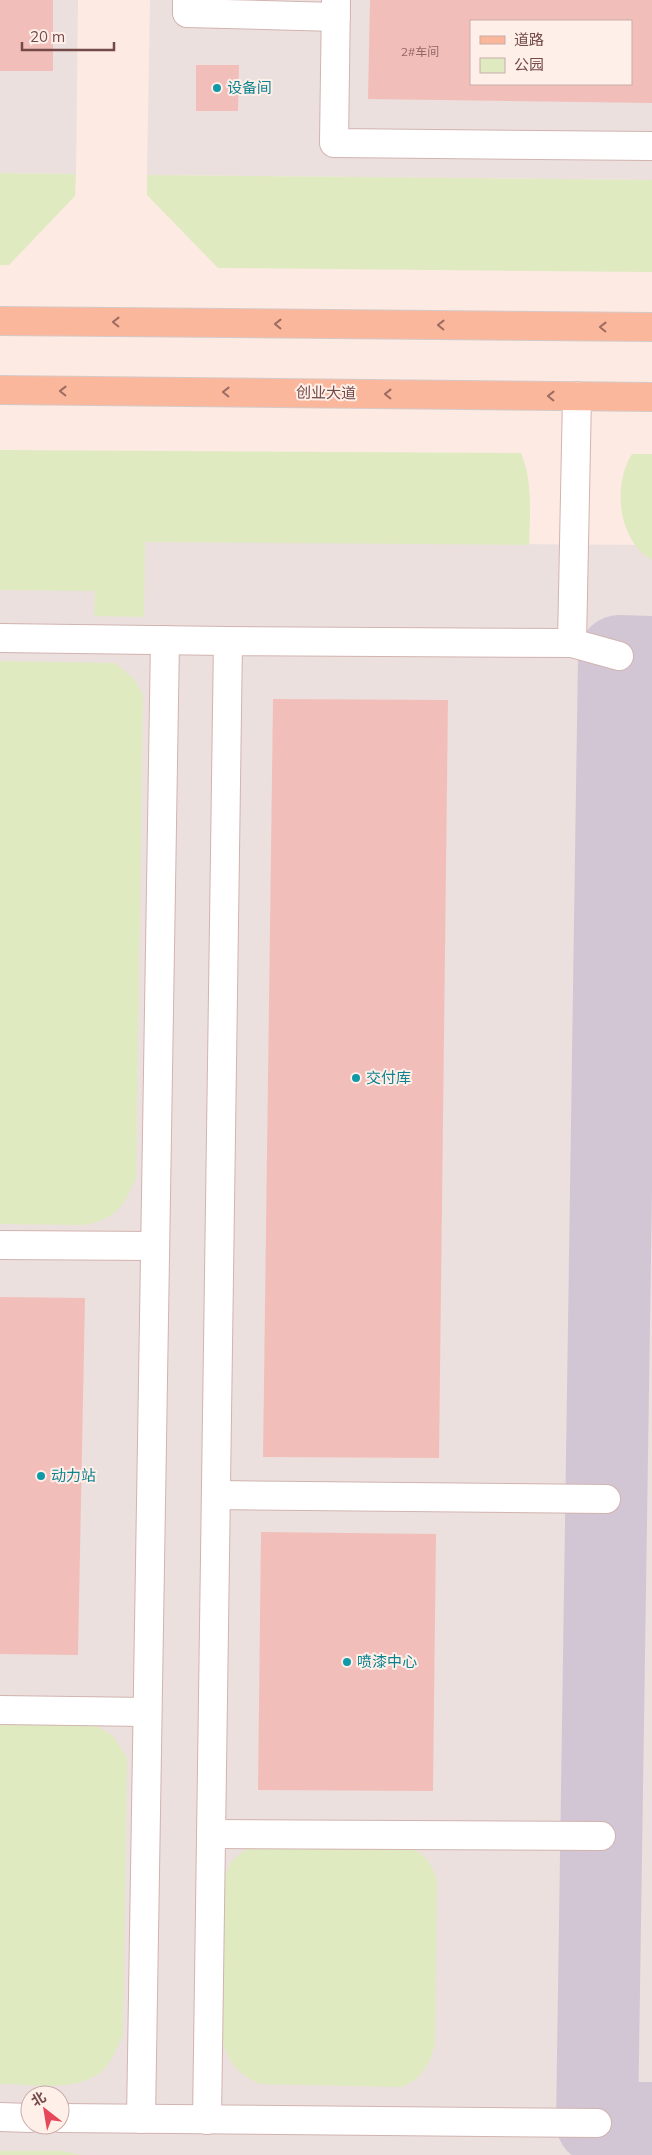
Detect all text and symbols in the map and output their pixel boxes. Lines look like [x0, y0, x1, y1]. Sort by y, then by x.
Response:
scale bar [22, 20, 115, 52]
legend [470, 20, 632, 85]
text: 20 m [30, 27, 65, 46]
text: 道路 [514, 30, 544, 49]
house number: 2#车间 [401, 44, 439, 59]
text: 公园 [514, 55, 544, 74]
place label: 设备间 [227, 78, 272, 97]
marker: 设备间 [211, 82, 223, 94]
one-way arrow [112, 317, 120, 328]
one-way arrow [274, 319, 282, 329]
one-way arrow [437, 320, 444, 330]
one-way arrow [599, 322, 607, 332]
street label: 创业大道 [296, 382, 356, 403]
one-way arrow [59, 386, 67, 396]
one-way arrow [222, 387, 230, 398]
one-way arrow [384, 389, 392, 399]
one-way arrow [547, 391, 554, 401]
place label: 交付库 [366, 1068, 411, 1087]
marker: 交付库 [350, 1072, 362, 1084]
place label: 动力站 [51, 1466, 96, 1485]
marker: 动力站 [35, 1470, 47, 1482]
place label: 喷漆中心 [357, 1652, 417, 1671]
marker: 喷漆中心 [341, 1656, 353, 1668]
north arrow [20, 2085, 70, 2135]
text: 北 [28, 2088, 49, 2110]

